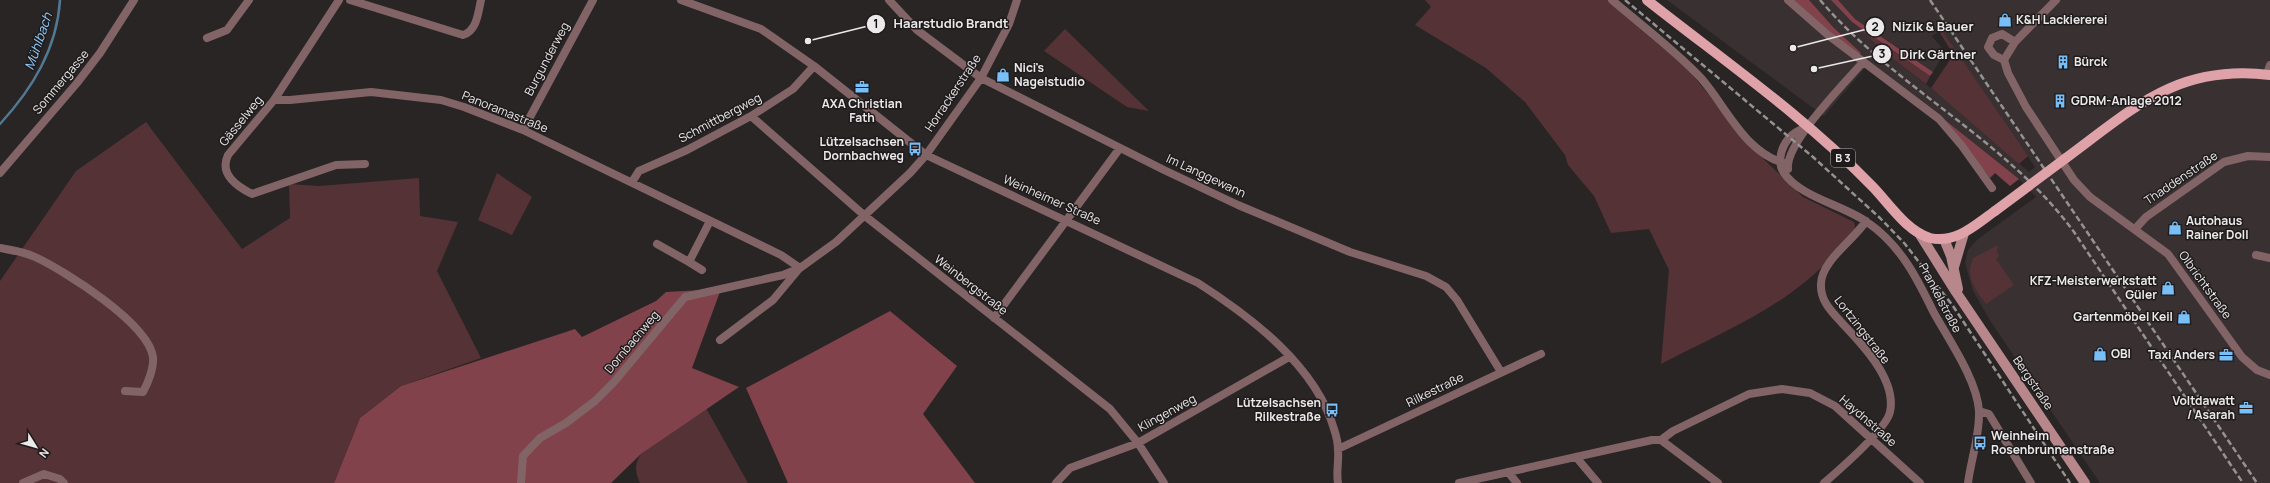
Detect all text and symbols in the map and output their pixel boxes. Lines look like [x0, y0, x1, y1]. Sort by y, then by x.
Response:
water label: Mühlbach [20, 9, 57, 72]
callout: Haarstudio Brandt [866, 11, 1017, 36]
place label: K&H Lackiererei [2016, 11, 2107, 28]
shop icon: K&H Lackiererei [1997, 12, 2013, 28]
text: Haarstudio Brandt [894, 14, 1009, 32]
callout: Nizik & Bauer [1865, 14, 1982, 39]
text: 1 [873, 15, 879, 32]
text: Nizik & Bauer [1892, 17, 1974, 35]
text: 2 [1871, 18, 1879, 35]
street label: Burgunderweg [520, 19, 573, 99]
callout: Dirk Gärtner [1872, 42, 1984, 67]
text: 3 [1879, 45, 1886, 62]
text: Dirk Gärtner [1900, 45, 1976, 63]
street label: Sommergasse [29, 46, 93, 118]
street label: Horrackerstraße [920, 51, 985, 135]
place label: Bürck [2074, 53, 2108, 70]
building icon: Bürck [2055, 54, 2071, 70]
place label: Nici's Nagelstudio [1014, 59, 1085, 90]
shop icon: Nici's Nagelstudio [995, 67, 1011, 83]
office icon: AXA Christian Fath [854, 79, 870, 95]
street label: Panoramastraße [460, 87, 551, 137]
street label: Schmittbergweg [675, 89, 764, 147]
street label: Gässelweg [215, 92, 266, 150]
place label: GDRM-Anlage 2012 [2071, 92, 2182, 109]
building icon: GDRM-Anlage 2012 [2052, 93, 2068, 109]
place label: AXA Christian Fath [822, 95, 902, 126]
place label: Lützelsachsen Dornbachweg [820, 133, 904, 164]
bus stop icon: Lützelsachsen Dornbachweg [907, 141, 923, 157]
street label: Thaddenstraße [2141, 147, 2221, 208]
road number: B 3 [1831, 149, 1855, 167]
street label: Im Langgewann [1164, 150, 1249, 201]
street label: Weinheimer Straße [1001, 170, 1104, 229]
place label: Autohaus Rainer Doll [2186, 212, 2249, 243]
shop icon: Autohaus Rainer Doll [2167, 220, 2183, 236]
street label: Olbrichtstraße [2175, 247, 2236, 322]
street label: Weinbergstraße [931, 251, 1012, 319]
street label: Prankelstraße [1915, 260, 1966, 336]
place label: KFZ-Meisterwerkstatt Güler [2030, 272, 2157, 303]
shop icon: KFZ-Meisterwerkstatt Güler [2160, 280, 2176, 296]
street label: Lortzingstraße [1831, 292, 1894, 367]
street label: Dornbachweg [600, 307, 663, 377]
place label: Gartenmöbel Keil [2073, 308, 2173, 325]
shop icon: Gartenmöbel Keil [2176, 309, 2192, 325]
place label: OBI [2111, 345, 2131, 362]
shop icon: OBI [2092, 346, 2108, 362]
place label: Taxi Anders [2148, 346, 2216, 363]
office icon: Taxi Anders [2218, 347, 2234, 363]
street label: Bergstraße [2009, 352, 2058, 413]
street label: Rilkestraße [1403, 368, 1466, 411]
street label: Klingenweg [1135, 390, 1199, 436]
street label: Haydnstraße [1836, 391, 1901, 450]
place label: Voltdawatt / Asarah [2172, 392, 2235, 423]
place label: Lützelsachsen Rilkestraße [1237, 394, 1321, 425]
office icon: Voltdawatt / Asarah [2238, 400, 2254, 416]
bus stop icon: Lützelsachsen Rilkestraße [1324, 402, 1340, 418]
north arrow [16, 427, 56, 467]
place label: Weinheim Rosenbrunnenstraße [1991, 427, 2114, 458]
bus stop icon: Weinheim Rosenbrunnenstraße [1972, 435, 1988, 451]
text: N [36, 446, 53, 461]

